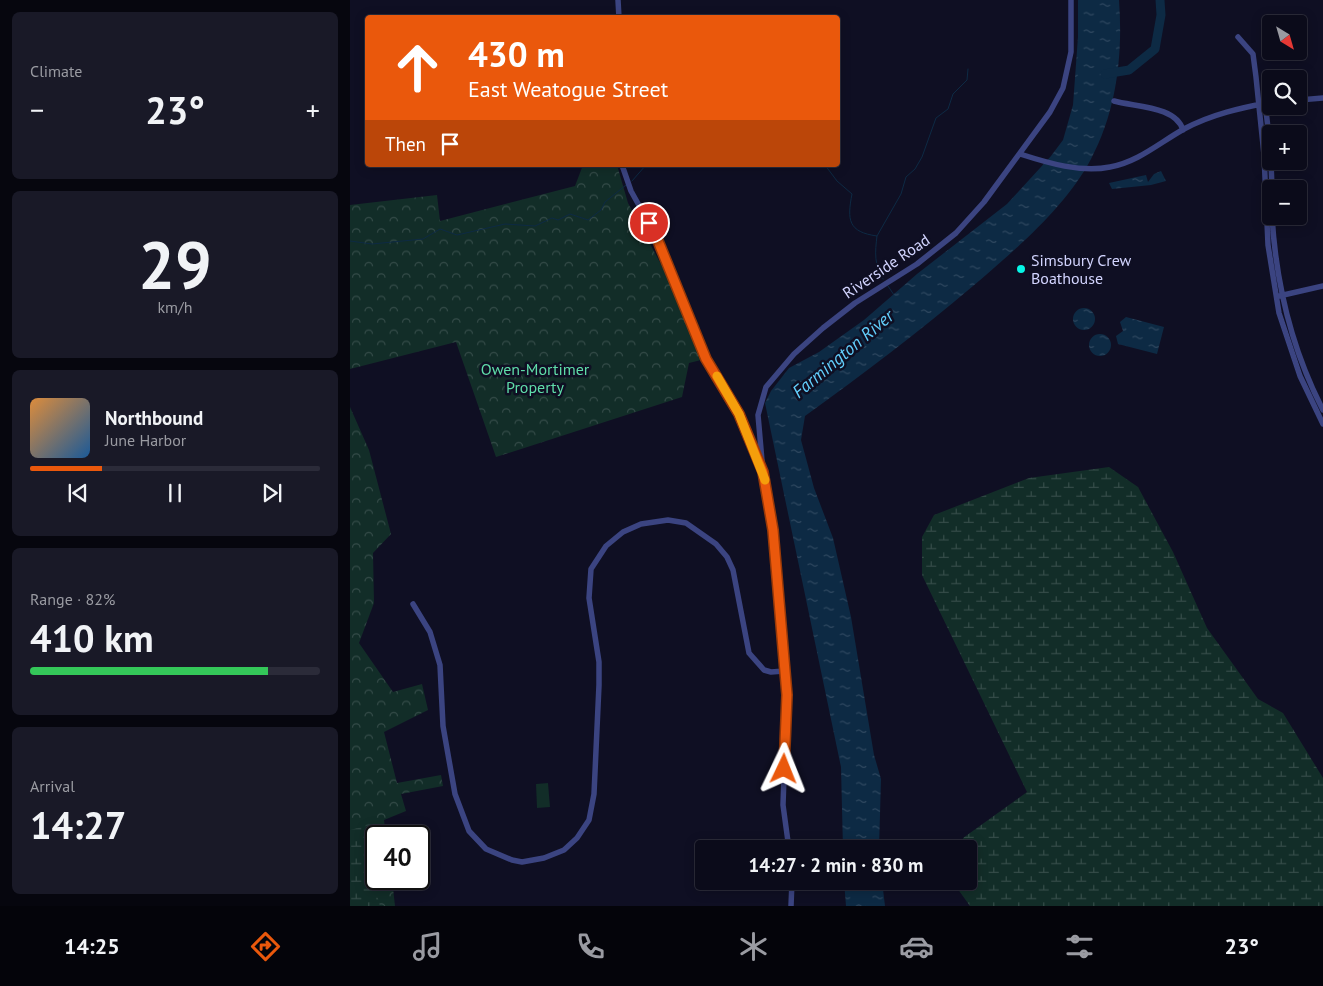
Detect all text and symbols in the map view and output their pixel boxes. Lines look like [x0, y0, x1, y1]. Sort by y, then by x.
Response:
north arrow [1262, 15, 1308, 60]
map controls [1262, 15, 1307, 225]
text: 430 m [468, 31, 565, 77]
icon: ahead [385, 35, 450, 100]
text: Climate [30, 61, 82, 81]
button: search [1262, 70, 1307, 115]
text: East Weatogue Street [468, 75, 668, 103]
text: 23° [145, 85, 205, 134]
text: − [30, 91, 44, 128]
text: + [306, 91, 320, 128]
button: + [1262, 125, 1307, 170]
icon: arrive [436, 130, 464, 158]
text: Then [385, 132, 426, 156]
button: − [1262, 180, 1307, 225]
pin [628, 202, 670, 244]
icon: arrive [635, 209, 663, 237]
text: 29 [138, 222, 212, 306]
street label: Riverside Road [839, 230, 933, 302]
place label: Simsbury Crew Boathouse [1031, 250, 1132, 288]
marker: Simsbury Crew Boathouse [1015, 263, 1027, 275]
text: km/h [157, 297, 193, 317]
water label: Farmington River [787, 304, 899, 403]
park label: Owen-Mortimer Property [481, 359, 590, 397]
text: Northbound [105, 406, 203, 430]
text: June Harbor [105, 430, 186, 450]
icon: previous [64, 479, 92, 507]
icon: pause [161, 479, 189, 507]
icon: next [258, 479, 286, 507]
text: Range · 82% [30, 589, 115, 609]
text: 410 km [30, 613, 154, 662]
position arrow [757, 742, 809, 794]
text: Arrival [30, 776, 75, 796]
text: 14:27 [30, 800, 126, 849]
speed limit sign: 40 [365, 825, 430, 890]
text: 14:27 · 2 min · 830 m [749, 853, 923, 877]
icon: directions [248, 929, 283, 964]
icon: music [410, 929, 445, 964]
icon: phone [573, 929, 608, 964]
icon: climate [736, 929, 771, 964]
icon: car [899, 929, 934, 964]
icon: filters [1062, 929, 1097, 964]
text: 14:25 [64, 932, 120, 960]
text: 23° [1224, 932, 1259, 960]

